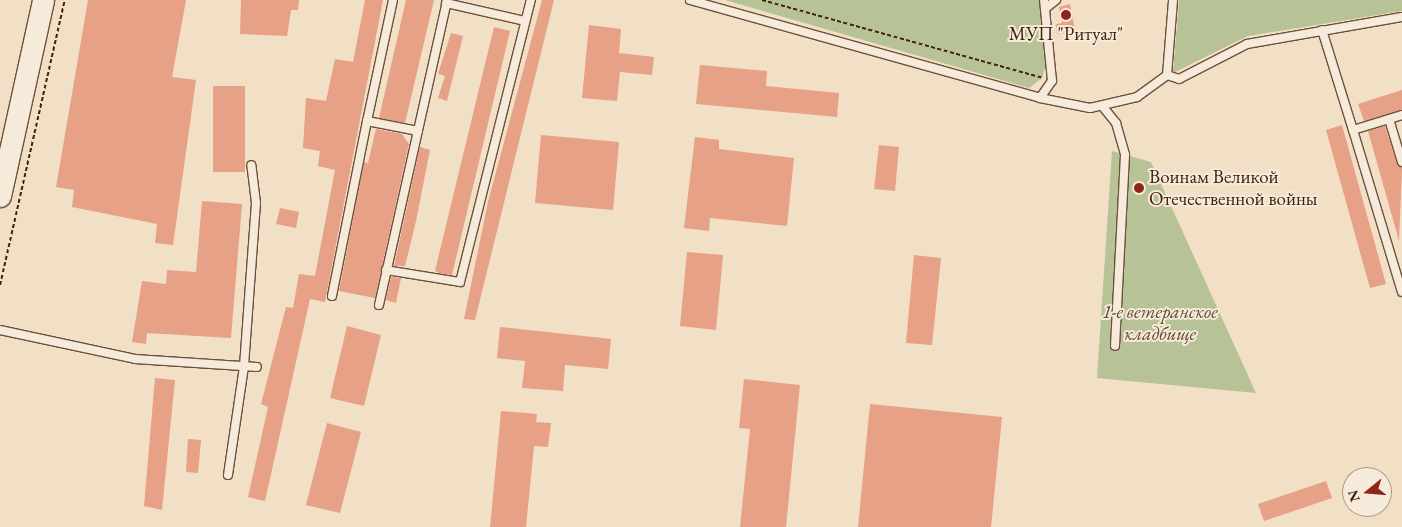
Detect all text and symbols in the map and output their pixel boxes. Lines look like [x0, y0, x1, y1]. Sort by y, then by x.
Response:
marker: МУП "Ритуал" [1060, 9, 1072, 21]
place label: МУП "Ритуал" [1009, 23, 1123, 45]
place label: Воинам Великой Отечественной войны [1149, 166, 1317, 210]
marker: Воинам Великой Отечественной войны [1133, 182, 1145, 194]
park label: 1-е ветеранское кладбище [1102, 301, 1218, 345]
north arrow [1342, 467, 1392, 517]
text: N [1343, 488, 1364, 504]

